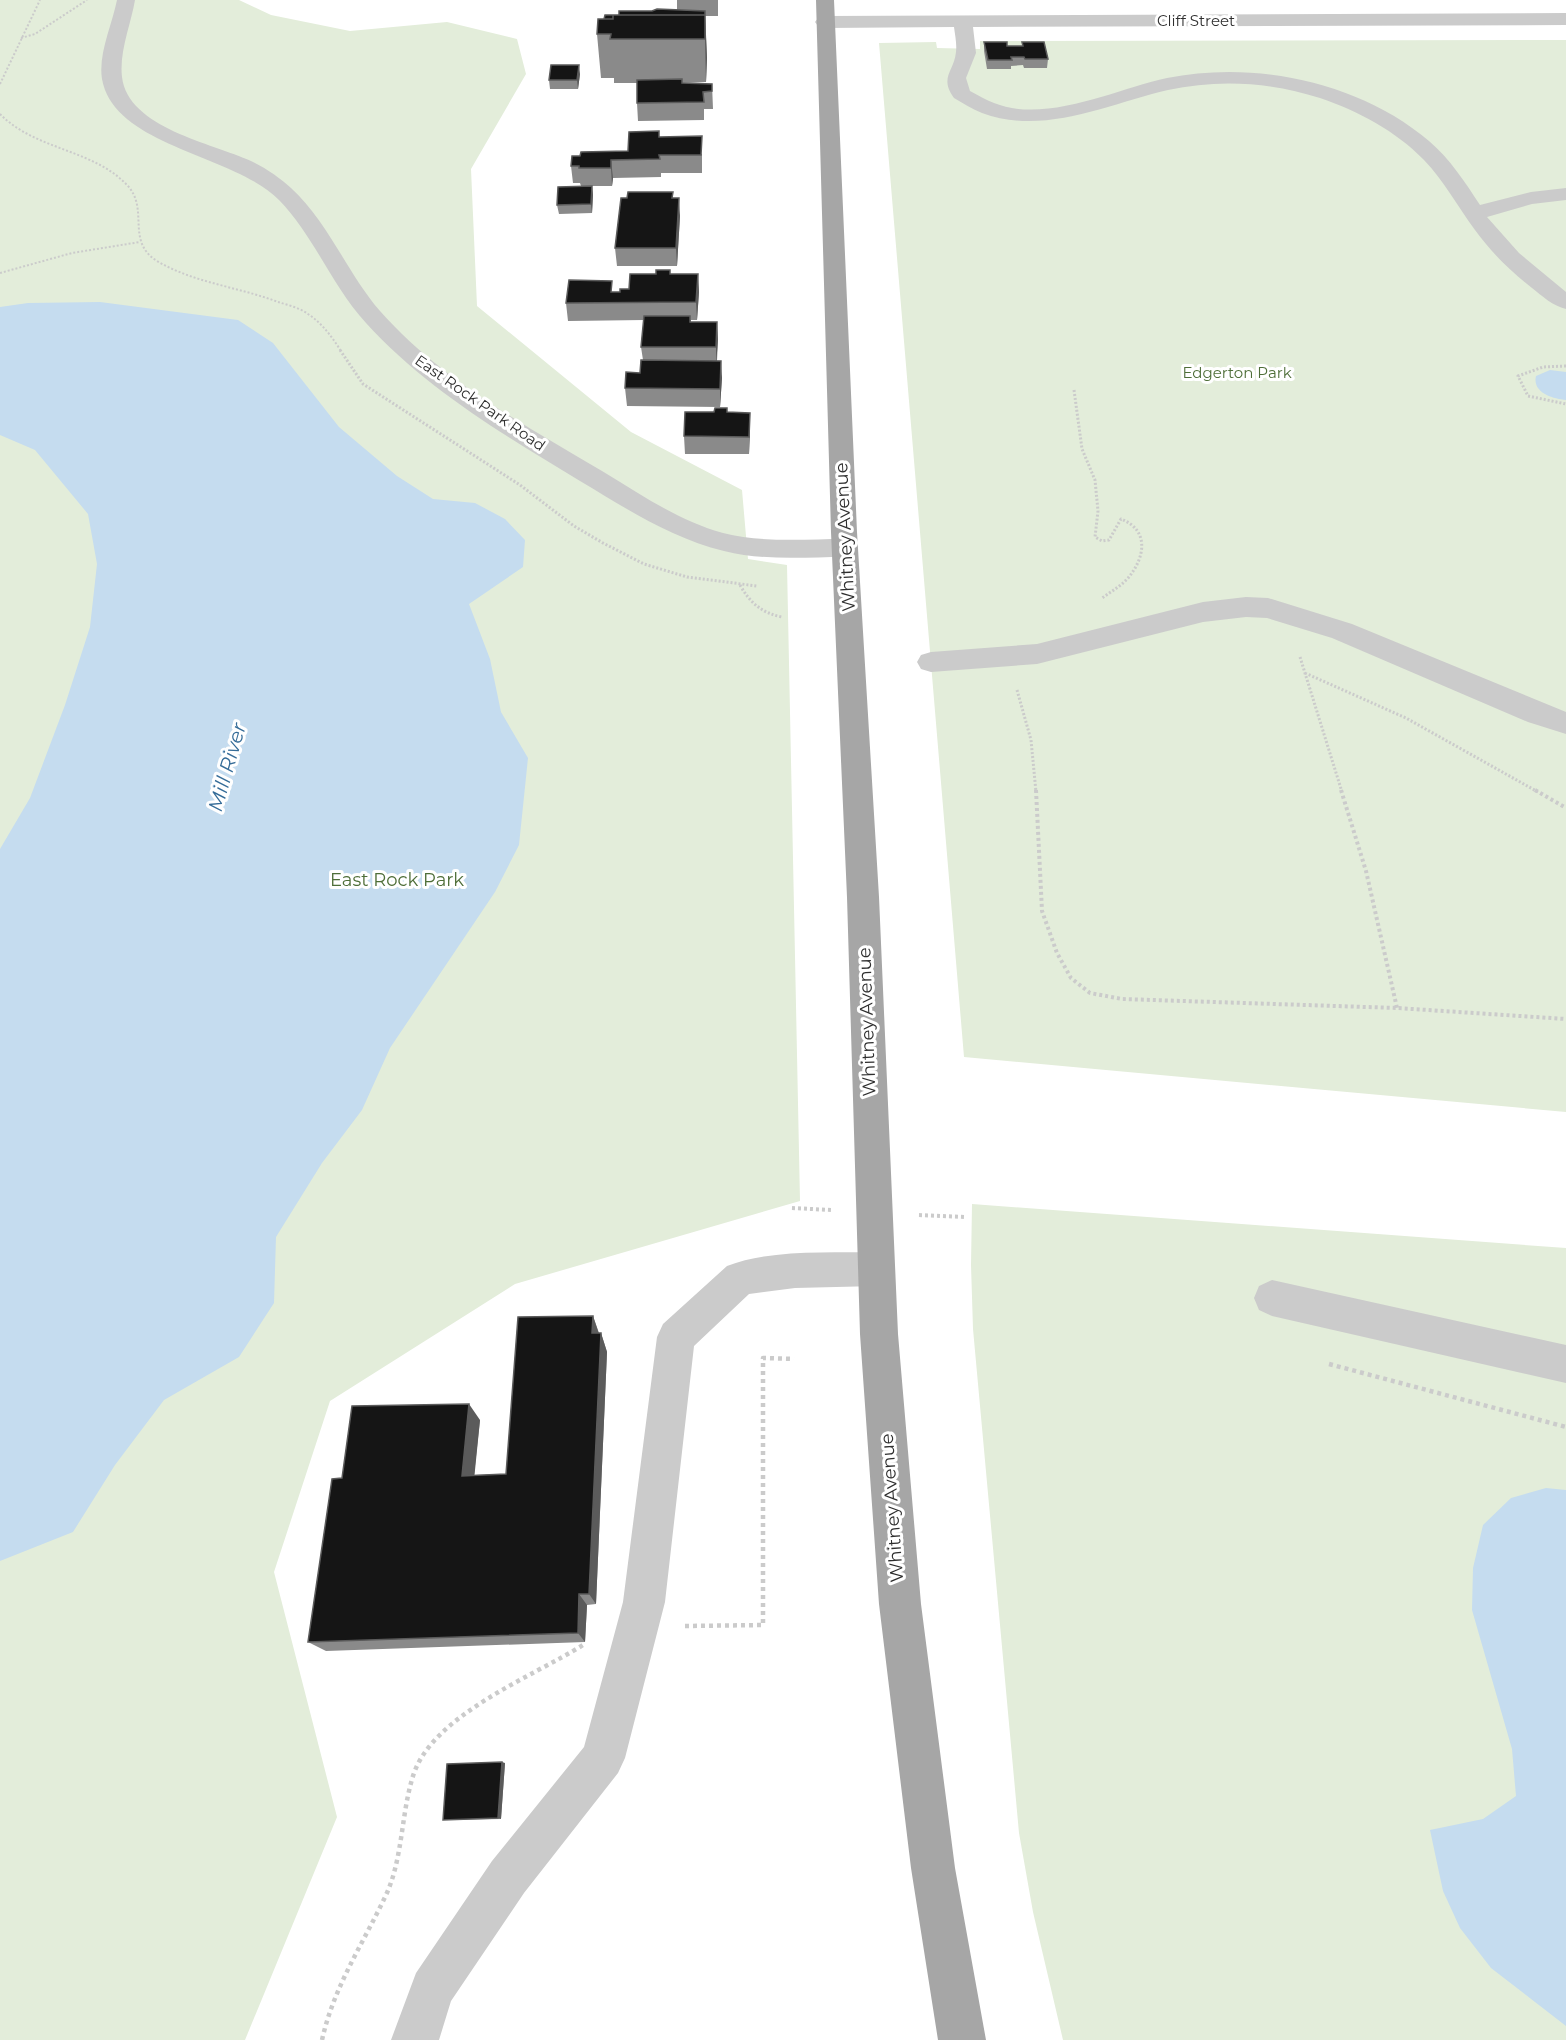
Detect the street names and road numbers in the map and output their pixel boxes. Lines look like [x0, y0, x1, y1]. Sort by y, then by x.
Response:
street label: Cliff Street [1157, 11, 1235, 30]
street label: East Rock Park Road [411, 350, 549, 455]
street label: Whitney Avenue [830, 462, 860, 612]
street label: Whitney Avenue [853, 947, 881, 1097]
street label: Whitney Avenue [876, 1433, 908, 1583]

